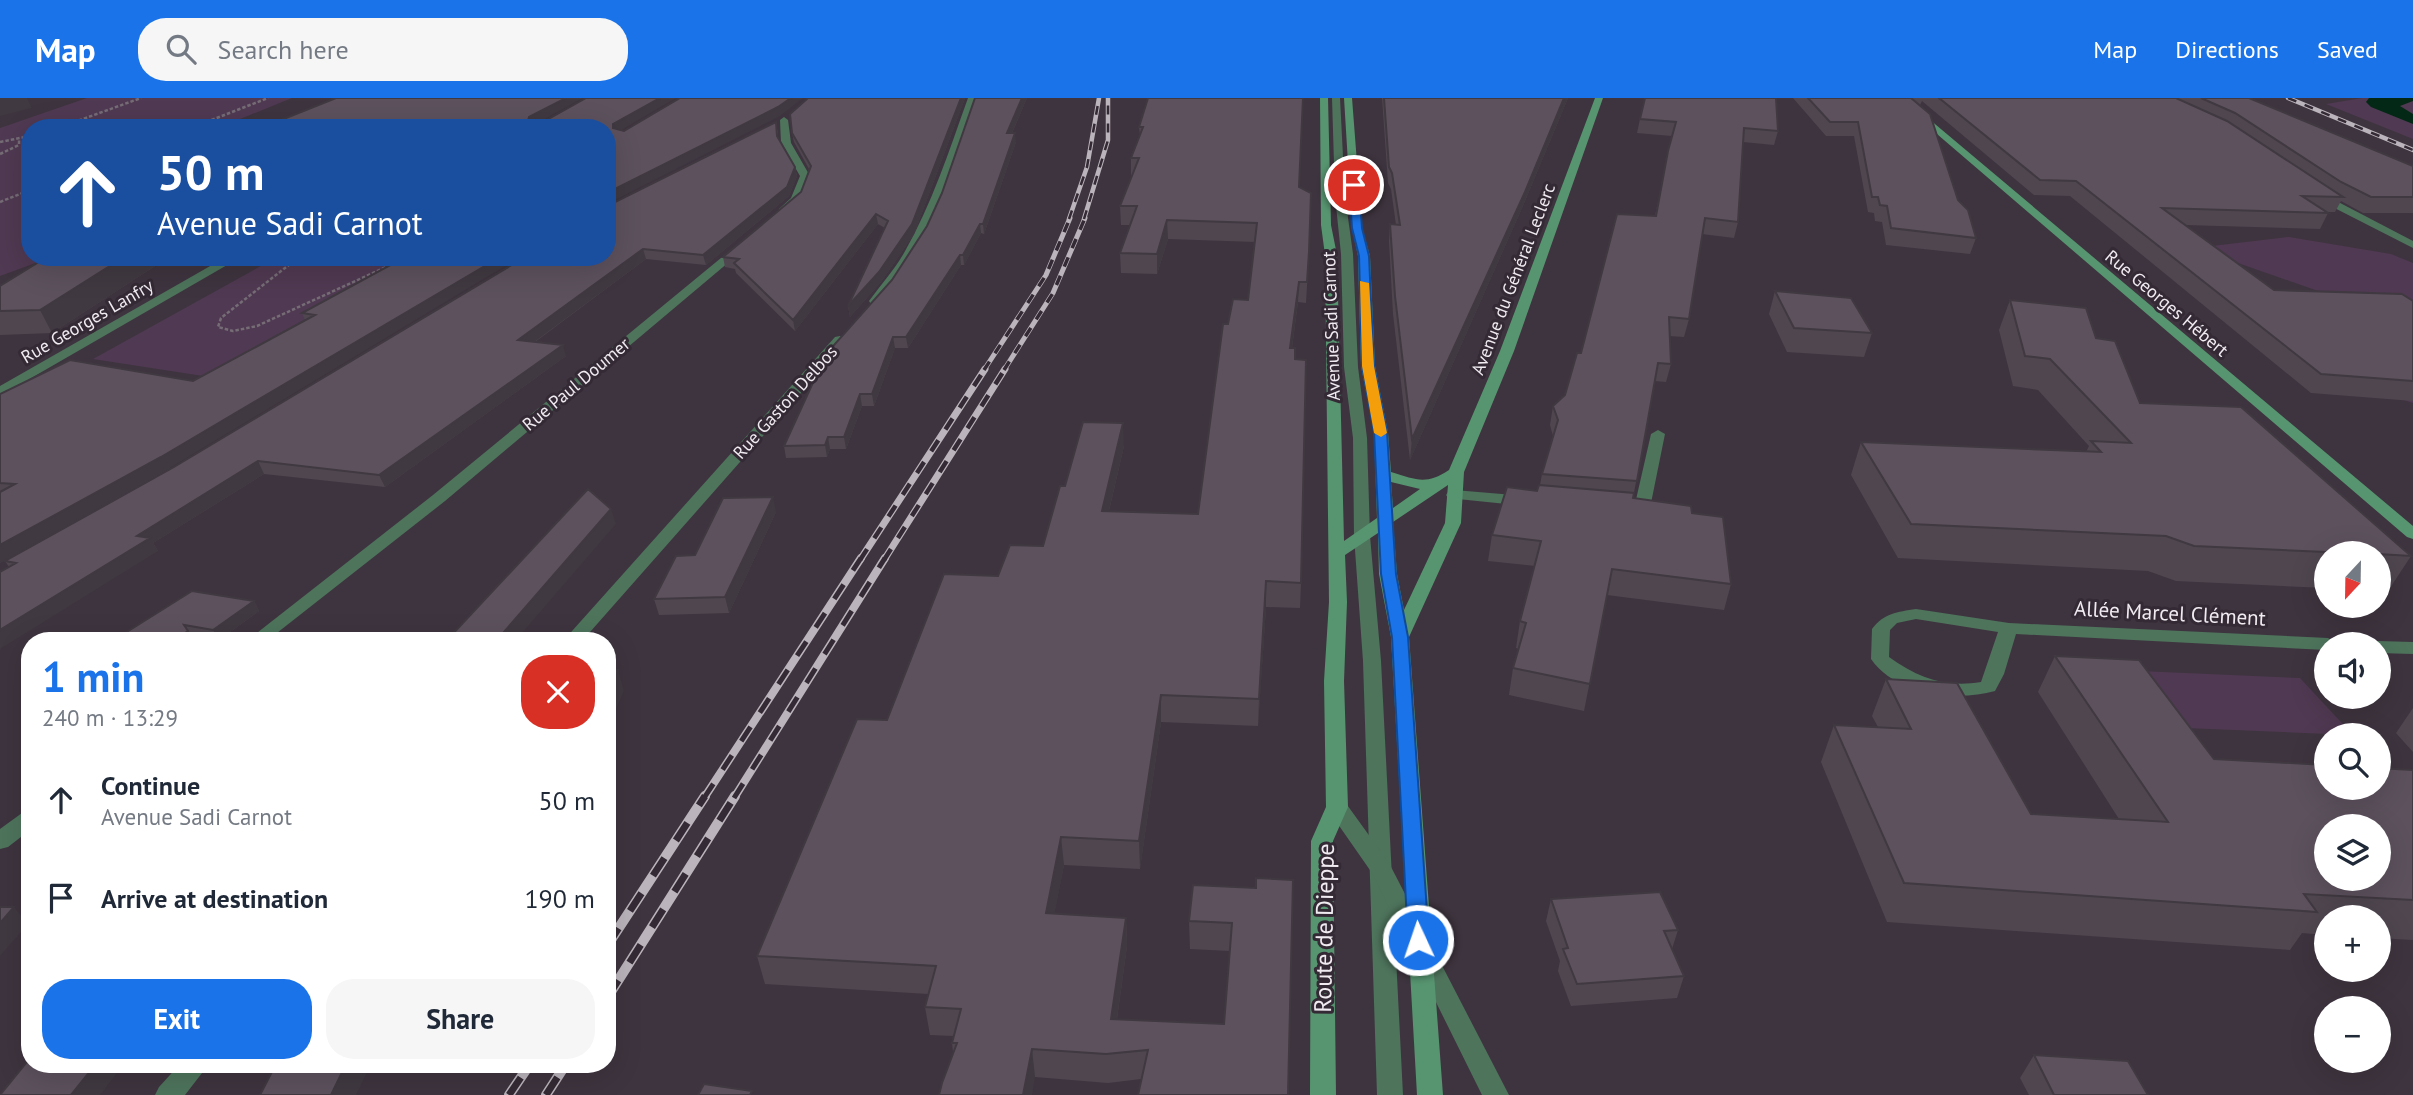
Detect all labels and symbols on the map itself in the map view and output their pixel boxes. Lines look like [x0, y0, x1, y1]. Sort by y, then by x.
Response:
pin [1324, 155, 1384, 215]
street label: Avenue du Général Leclerc [1466, 180, 1560, 378]
street label: Rue Georges Hébert [2101, 245, 2233, 361]
street label: Avenue Sadi Carnot [1317, 251, 1345, 401]
street label: Rue Georges Lanfry [17, 273, 158, 368]
street label: Rue Paul Doumer [518, 332, 634, 436]
street label: Rue Gaston Delbos [728, 340, 842, 464]
north arrow [2314, 541, 2390, 618]
street label: Allée Marcel Clément [2073, 594, 2267, 632]
street label: Route de Dieppe [1307, 843, 1341, 1013]
position arrow [1381, 903, 1455, 977]

